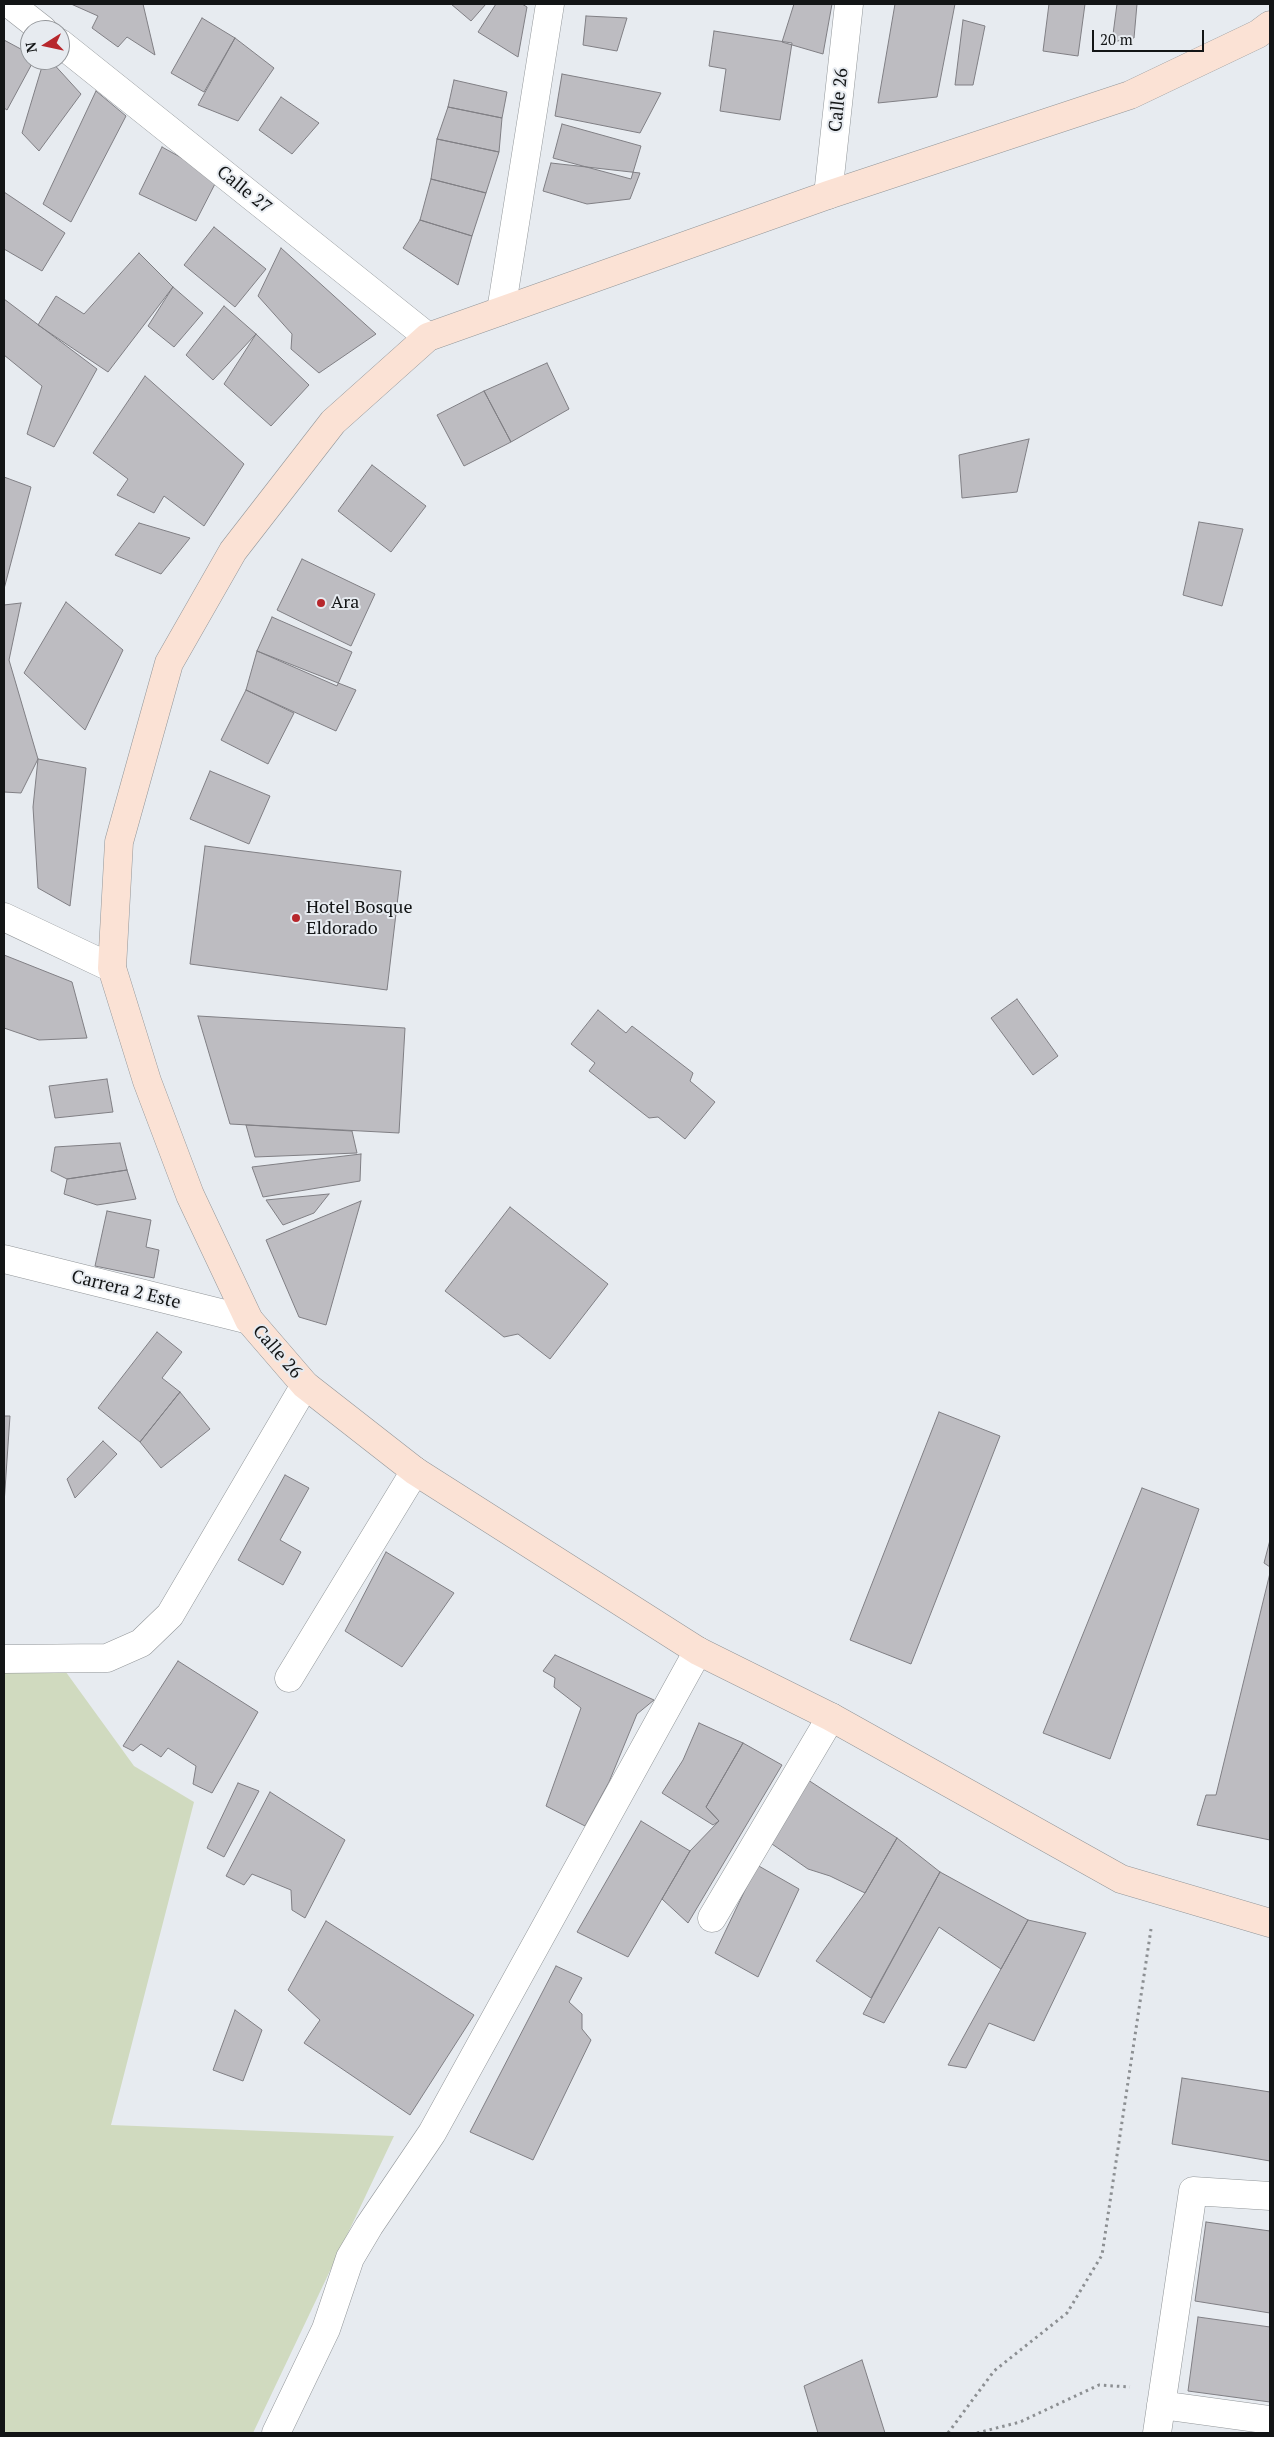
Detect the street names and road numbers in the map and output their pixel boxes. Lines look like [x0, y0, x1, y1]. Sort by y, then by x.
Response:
street label: Calle 26 [825, 67, 853, 133]
street label: Calle 27 [212, 161, 276, 219]
street label: Carrera 2 Este [69, 1266, 183, 1314]
street label: Calle 26 [248, 1321, 306, 1383]

